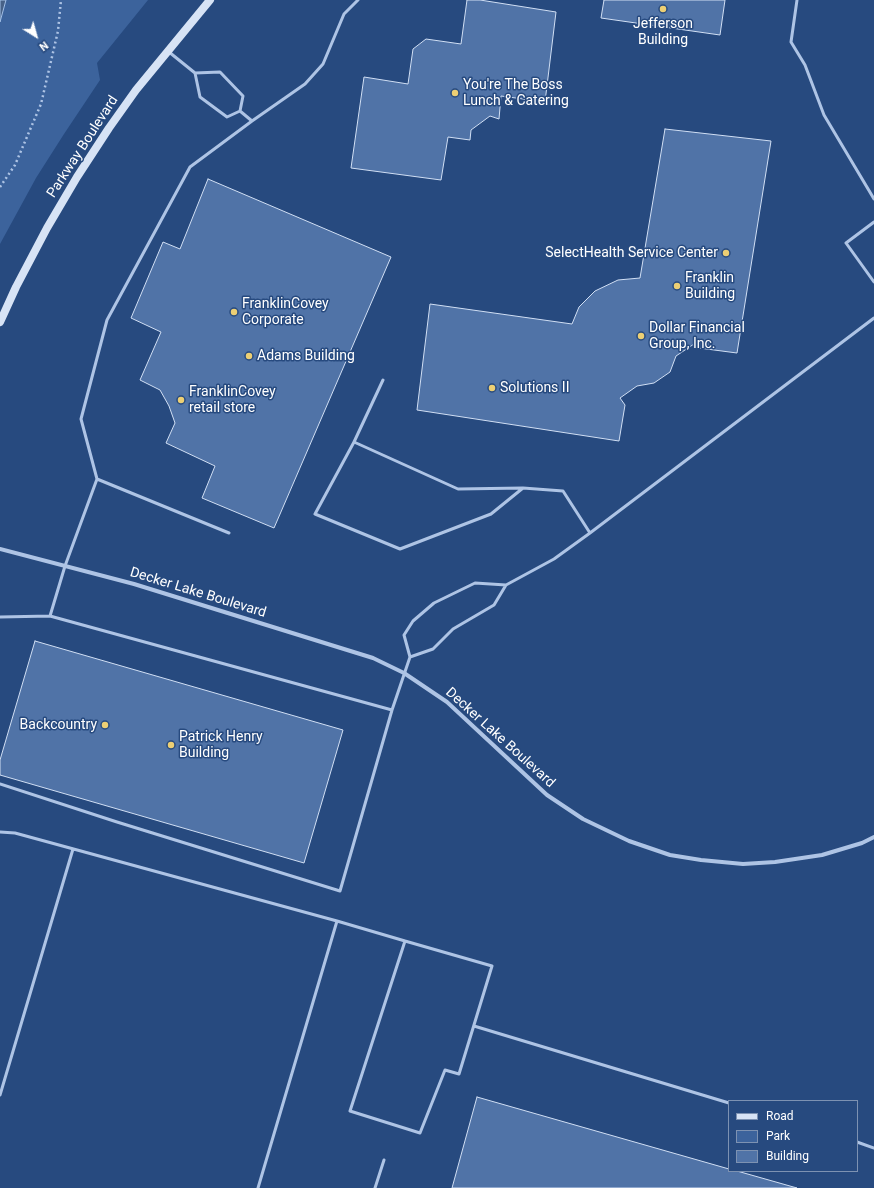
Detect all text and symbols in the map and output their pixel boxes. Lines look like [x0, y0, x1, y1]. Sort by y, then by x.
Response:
marker: Jefferson Building [658, 4, 668, 14]
north arrow [16, 16, 56, 56]
place label: Jefferson Building [633, 16, 693, 48]
text: N [37, 38, 51, 54]
place label: You're The Boss Lunch & Catering [463, 77, 569, 110]
marker: You're The Boss Lunch & Catering [450, 88, 460, 98]
street label: Parkway Boulevard [44, 93, 122, 201]
place label: SelectHealth Service Center [545, 245, 718, 261]
marker: SelectHealth Service Center [721, 248, 731, 258]
place label: Franklin Building [685, 270, 735, 302]
marker: Franklin Building [672, 281, 682, 291]
place label: FranklinCovey Corporate [242, 296, 329, 328]
marker: FranklinCovey Corporate [229, 307, 239, 317]
place label: Dollar Financial Group, Inc. [649, 320, 745, 352]
marker: Dollar Financial Group, Inc. [636, 331, 646, 341]
place label: Adams Building [257, 348, 355, 364]
marker: Adams Building [244, 351, 254, 361]
place label: Solutions II [500, 380, 569, 396]
marker: Solutions II [487, 383, 497, 393]
place label: FranklinCovey retail store [189, 384, 276, 416]
marker: FranklinCovey retail store [176, 395, 186, 405]
street label: Decker Lake Boulevard [128, 564, 268, 622]
street label: Decker Lake Boulevard [442, 684, 558, 792]
place label: Backcountry [20, 717, 97, 733]
marker: Backcountry [100, 720, 110, 730]
place label: Patrick Henry Building [179, 729, 263, 762]
marker: Patrick Henry Building [166, 740, 176, 750]
legend [728, 1100, 858, 1172]
text: Road [766, 1109, 794, 1123]
text: Park [766, 1129, 790, 1143]
text: Building [766, 1149, 809, 1163]

